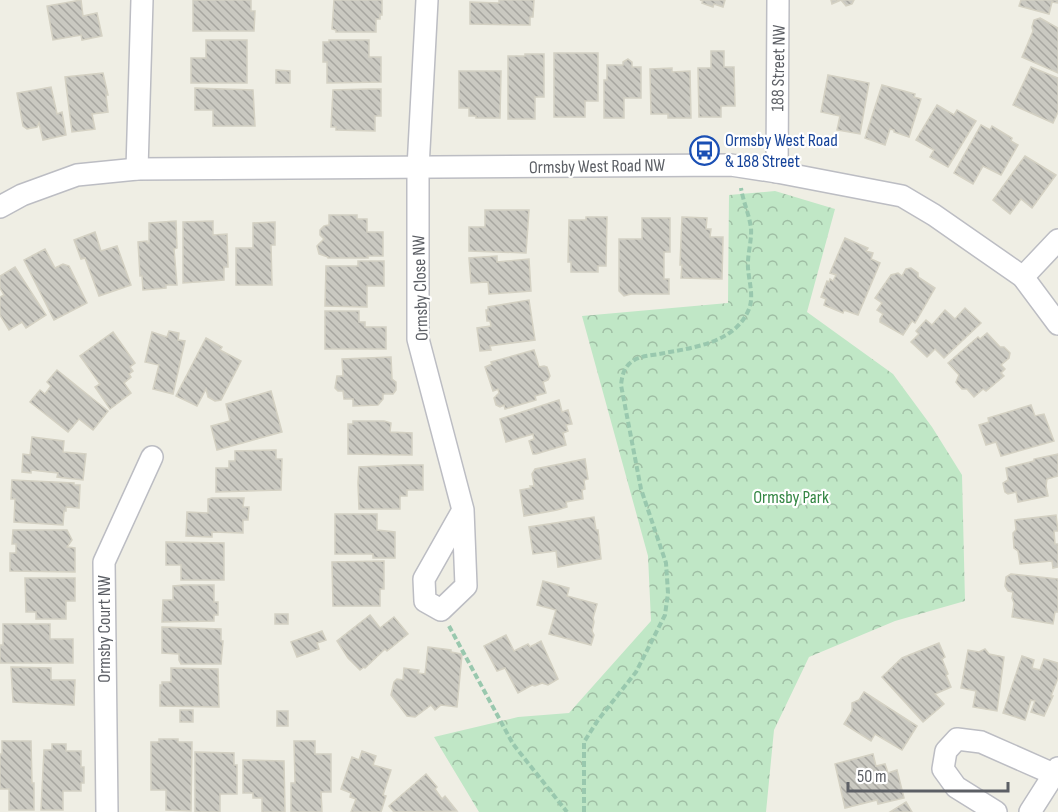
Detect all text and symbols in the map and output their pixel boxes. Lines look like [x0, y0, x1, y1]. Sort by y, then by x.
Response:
street label: 188 Street NW [767, 24, 790, 112]
place label: Ormsby West Road & 188 Street [725, 130, 838, 172]
bus stop icon: Ormsby West Road & 188 Street [688, 134, 720, 166]
street label: Ormsby West Road NW [529, 155, 666, 178]
street label: Ormsby Close NW [408, 234, 433, 341]
park label: Ormsby Park [753, 487, 829, 508]
street label: Ormsby Court NW [94, 575, 115, 683]
scale bar [848, 755, 1008, 793]
text: 50 m [857, 766, 887, 787]

